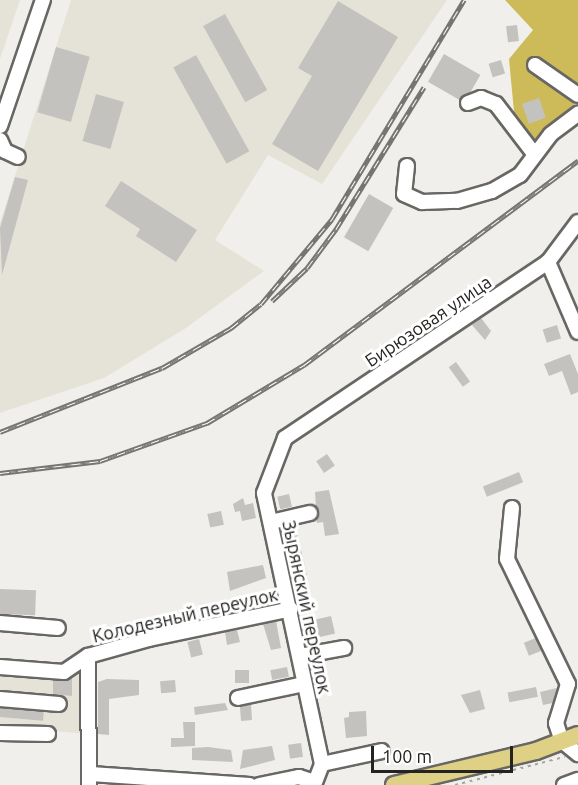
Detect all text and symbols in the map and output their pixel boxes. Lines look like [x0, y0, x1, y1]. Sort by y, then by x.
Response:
street label: Бирюзовая улица [361, 271, 495, 371]
street label: Зырянский переулок [278, 518, 336, 696]
street label: Колодезный переулок [90, 583, 280, 647]
scale bar [374, 734, 516, 772]
text: 100 m [382, 746, 432, 766]

